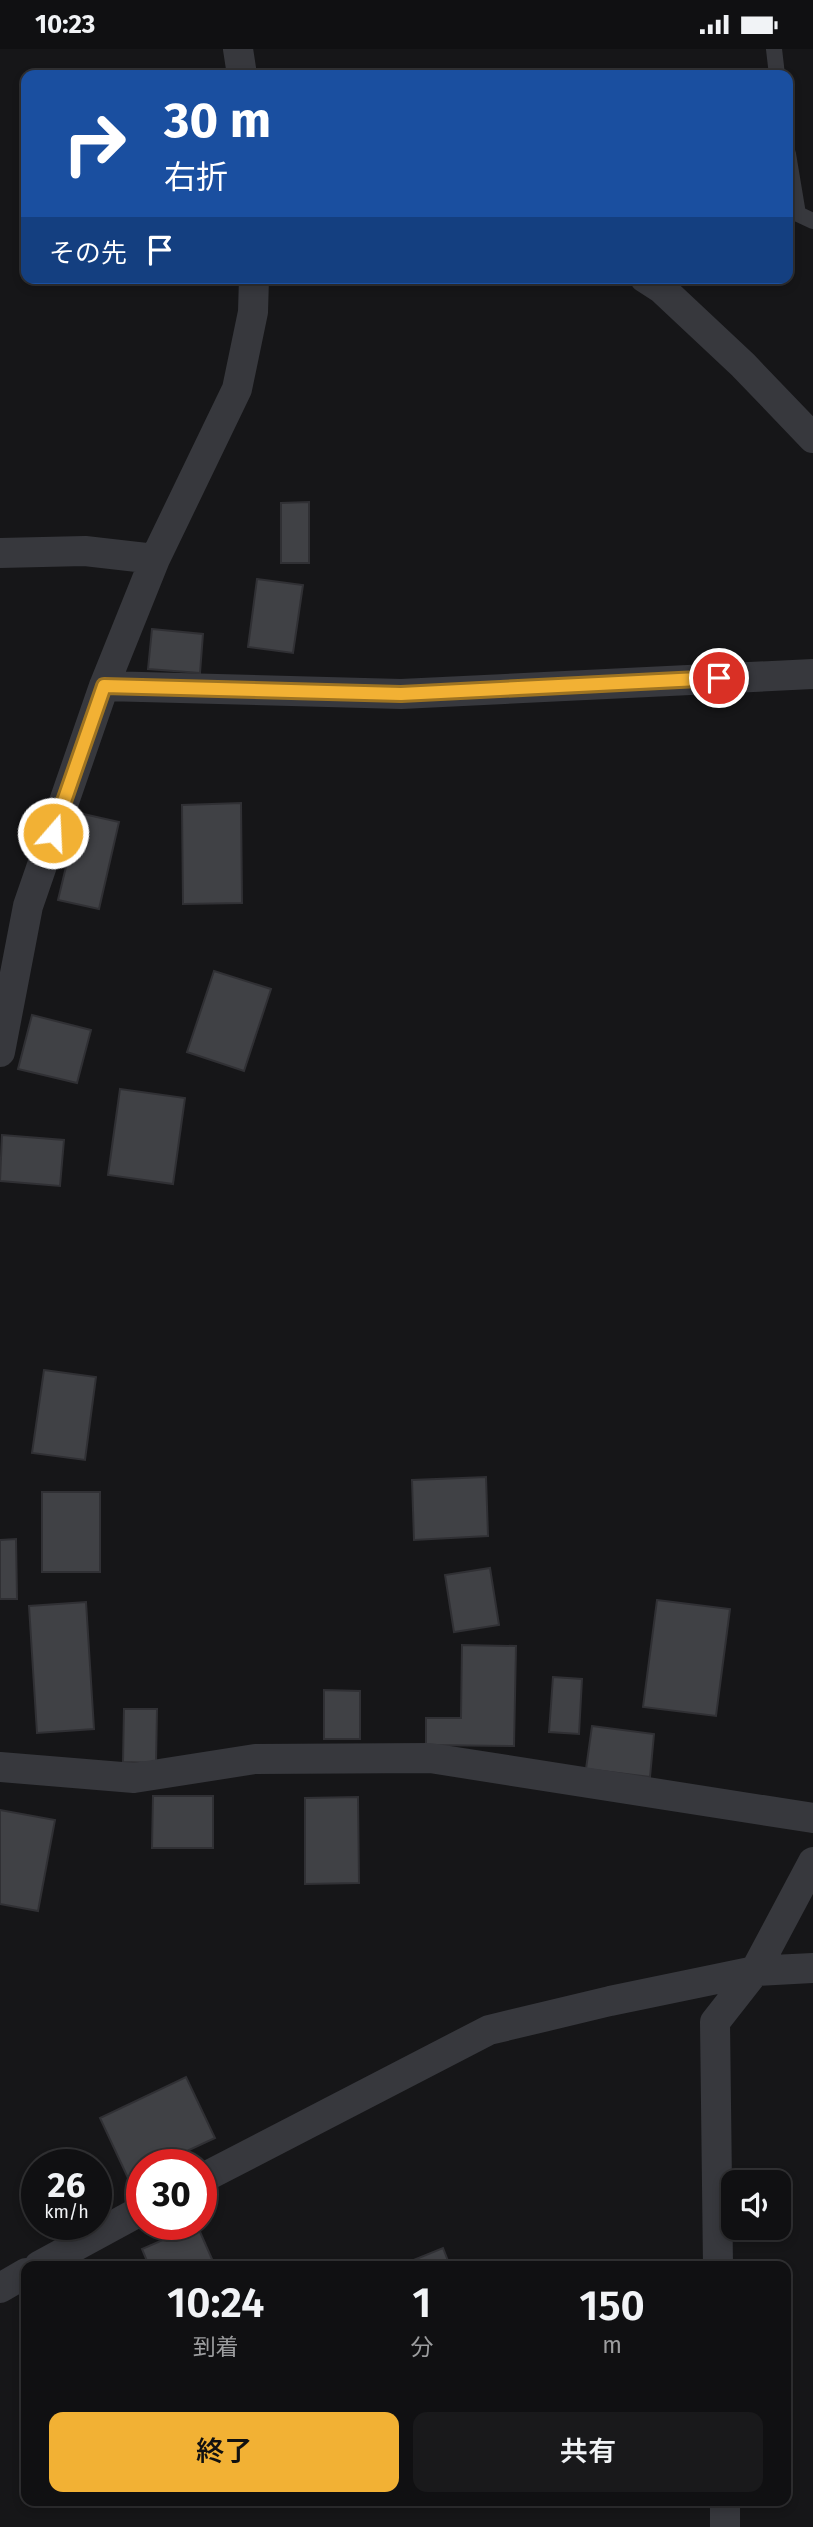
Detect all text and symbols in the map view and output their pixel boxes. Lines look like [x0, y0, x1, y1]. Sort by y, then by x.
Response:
text: 10:23 [35, 9, 95, 40]
text: 30 m [164, 91, 271, 150]
icon: right [49, 98, 140, 189]
text: 右折 [164, 158, 228, 196]
icon: arrive [141, 231, 179, 269]
text: その先 [49, 238, 127, 269]
pin [689, 648, 749, 708]
icon: arrive [700, 659, 738, 697]
position arrow [16, 796, 90, 870]
speed limit sign: 30 [126, 2149, 217, 2240]
text: 26 [48, 2164, 85, 2206]
map controls [721, 2170, 791, 2240]
button: sound [721, 2170, 791, 2240]
text: km/h [44, 2201, 89, 2223]
text: 10:24 [167, 2278, 264, 2328]
text: 1 [412, 2278, 431, 2328]
text: 150 [579, 2281, 645, 2331]
text: m [602, 2331, 622, 2359]
text: 到着 [193, 2333, 239, 2361]
text: 分 [410, 2333, 433, 2361]
button: 終了 [49, 2412, 399, 2492]
button: 共有 [413, 2412, 763, 2492]

